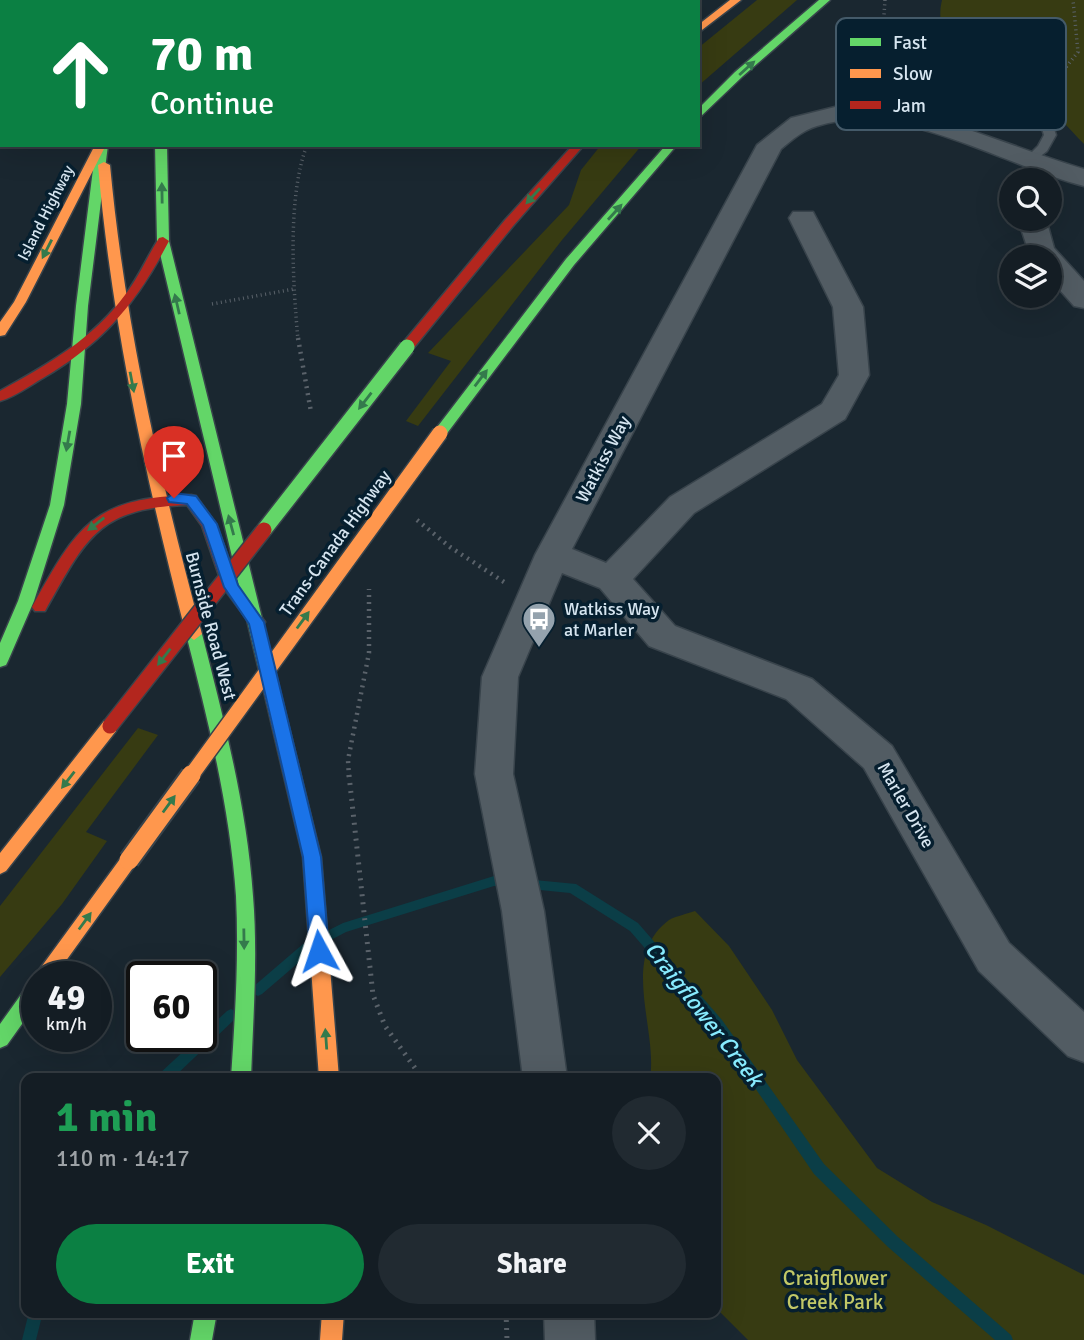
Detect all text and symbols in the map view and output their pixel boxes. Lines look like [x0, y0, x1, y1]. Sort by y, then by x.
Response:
legend [836, 18, 1066, 130]
text: 70 m [150, 24, 253, 84]
icon: ahead [35, 28, 126, 119]
text: Fast [893, 31, 927, 55]
one-way arrow [738, 61, 755, 76]
text: Slow [893, 62, 933, 86]
text: Continue [150, 84, 274, 123]
text: Jam [893, 94, 926, 118]
street label: Island Highway [13, 162, 79, 264]
map controls [999, 168, 1062, 308]
button: search [999, 168, 1062, 231]
one-way arrow [156, 182, 168, 204]
one-way arrow [525, 187, 541, 205]
one-way arrow [607, 203, 623, 220]
one-way arrow [41, 239, 52, 259]
button: layers [999, 245, 1062, 308]
one-way arrow [171, 293, 182, 315]
one-way arrow [474, 369, 488, 388]
one-way arrow [126, 371, 137, 393]
one-way arrow [357, 391, 372, 409]
street label: Watkiss Way [571, 411, 635, 506]
pin [144, 426, 204, 498]
one-way arrow [62, 430, 73, 452]
icon: arrive [155, 437, 193, 475]
street label: Trans-Canada Highway [275, 465, 396, 620]
one-way arrow [225, 514, 236, 536]
one-way arrow [88, 516, 106, 531]
street label: Burnside Road West [181, 549, 241, 703]
place label: Watkiss Way at Marler [564, 598, 660, 641]
bus stop icon: Watkiss Way at Marler [520, 600, 558, 649]
one-way arrow [296, 611, 310, 630]
one-way arrow [158, 648, 172, 666]
street label: Marler Drive [873, 758, 939, 852]
one-way arrow [61, 771, 75, 789]
one-way arrow [162, 795, 176, 813]
one-way arrow [78, 912, 92, 930]
position arrow [282, 914, 356, 988]
one-way arrow [238, 928, 250, 950]
water label: Craigflower Creek [638, 936, 771, 1094]
speed limit sign: 60 [126, 961, 217, 1052]
text: 49 [48, 976, 85, 1019]
text: km/h [46, 1013, 87, 1035]
one-way arrow [320, 1028, 331, 1050]
text: 1 min [56, 1092, 157, 1143]
button: close [612, 1096, 686, 1170]
text: 110 m · 14:17 [56, 1144, 190, 1173]
button: Exit [56, 1224, 364, 1304]
button: Share [378, 1224, 686, 1304]
park label: Craigflower Creek Park [783, 1265, 887, 1315]

